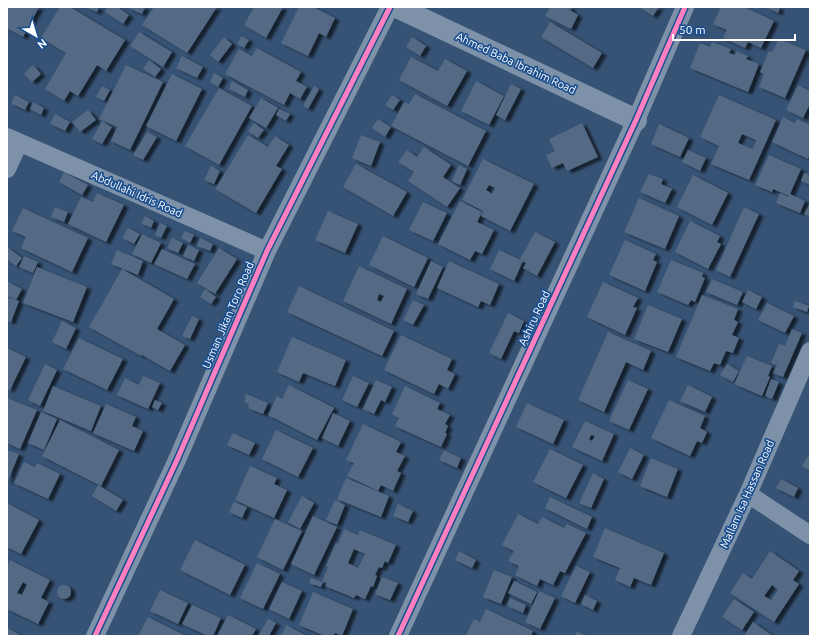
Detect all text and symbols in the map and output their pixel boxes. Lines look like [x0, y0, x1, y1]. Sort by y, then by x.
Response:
north arrow [16, 16, 56, 56]
scale bar [673, 16, 795, 42]
text: 50 m [679, 23, 706, 36]
street label: Ahmed Baba Ibrahim Road [454, 30, 578, 96]
text: N [35, 37, 49, 51]
street label: Abdullahi Idris Road [90, 169, 184, 219]
street label: Usman Jikan Toro Road [200, 260, 256, 370]
street label: Ashiru Road [516, 289, 552, 347]
street label: Mallam Isa Hassan Road [718, 438, 776, 550]

